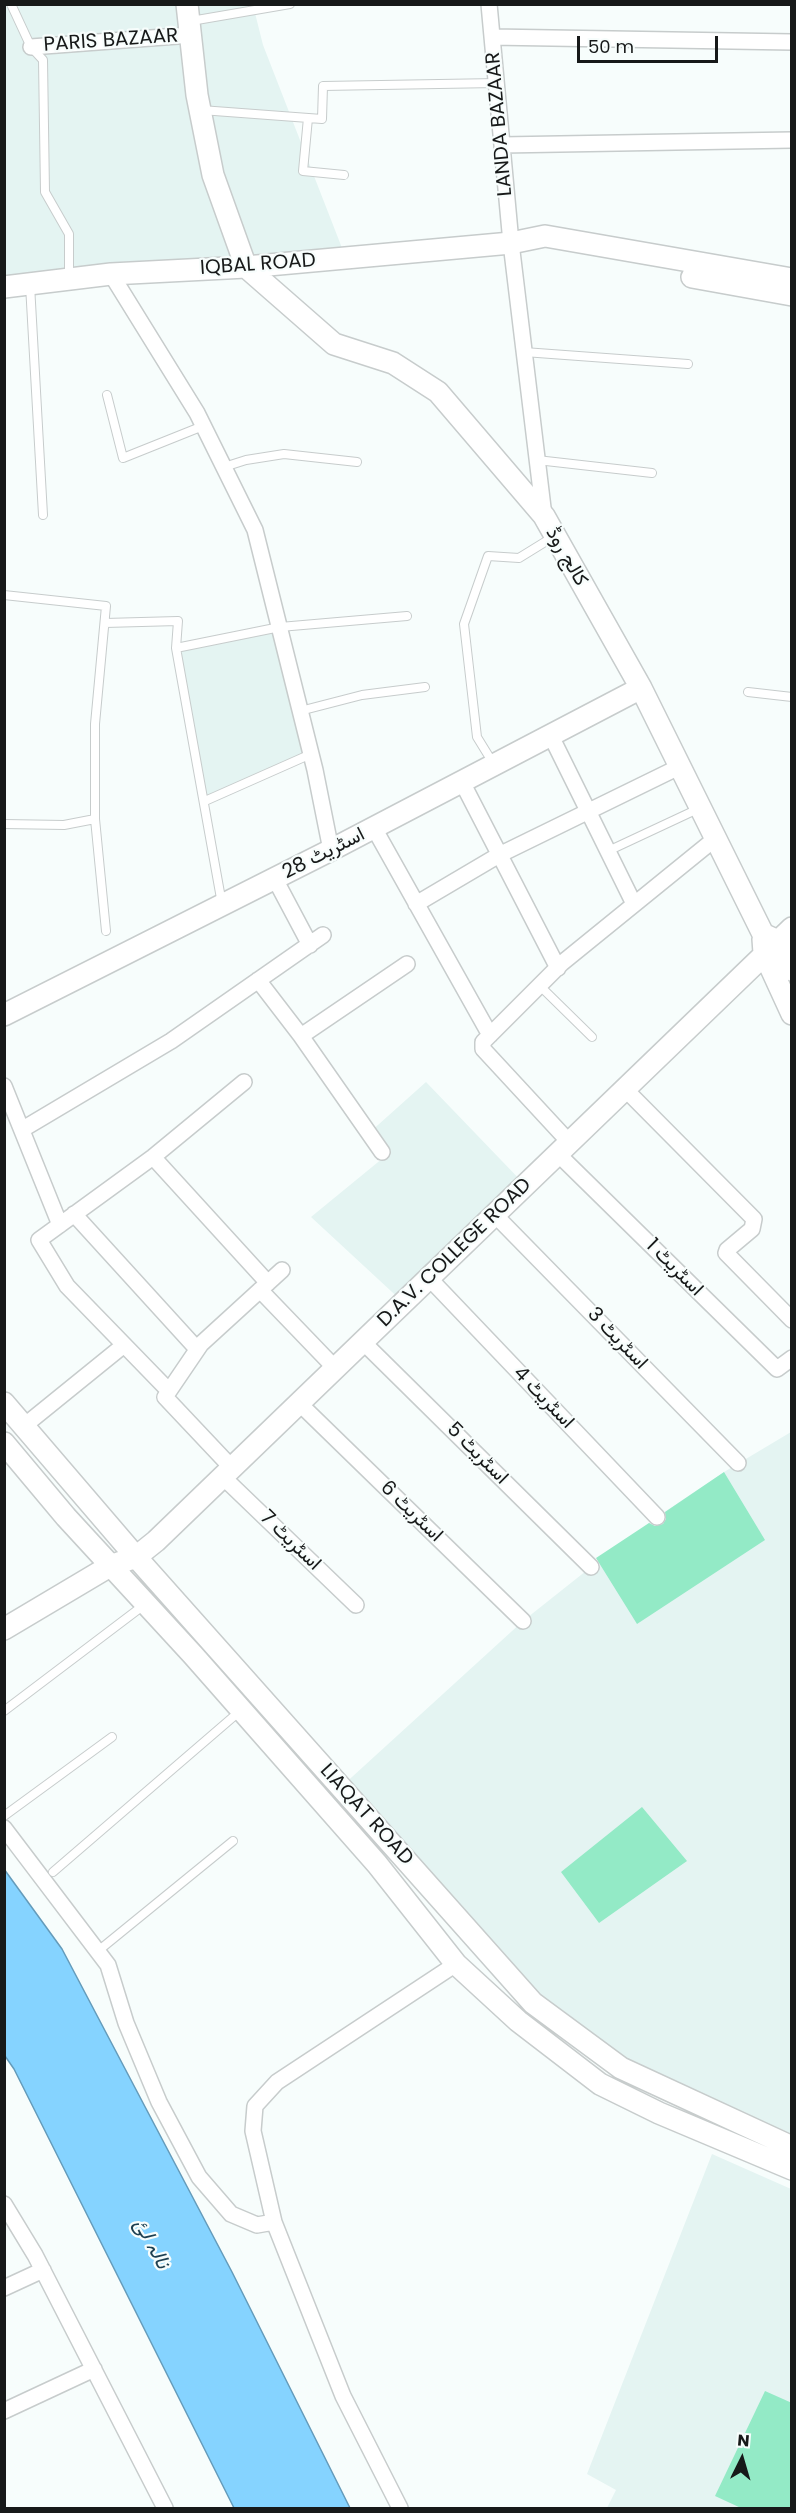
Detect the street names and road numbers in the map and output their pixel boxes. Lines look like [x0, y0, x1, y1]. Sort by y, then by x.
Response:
street label: PARIS BAZAAR [43, 24, 179, 58]
street label: LANDA BAZAAR [482, 51, 518, 197]
street label: IQBAL ROAD [199, 249, 317, 281]
street label: کالج روڈ [540, 523, 592, 591]
street label: اسٹریٹ 28 [279, 823, 369, 885]
street label: D.A.V. COLLEGE ROAD [373, 1173, 537, 1333]
street label: اسٹریٹ 1 [640, 1234, 708, 1302]
street label: اسٹریٹ 3 [582, 1303, 652, 1375]
street label: اسٹریٹ 4 [507, 1362, 579, 1434]
street label: اسٹریٹ 5 [441, 1418, 513, 1490]
street label: اسٹریٹ 6 [375, 1476, 447, 1548]
street label: اسٹریٹ 7 [254, 1506, 326, 1576]
street label: LIAQAT ROAD [314, 1759, 418, 1871]

